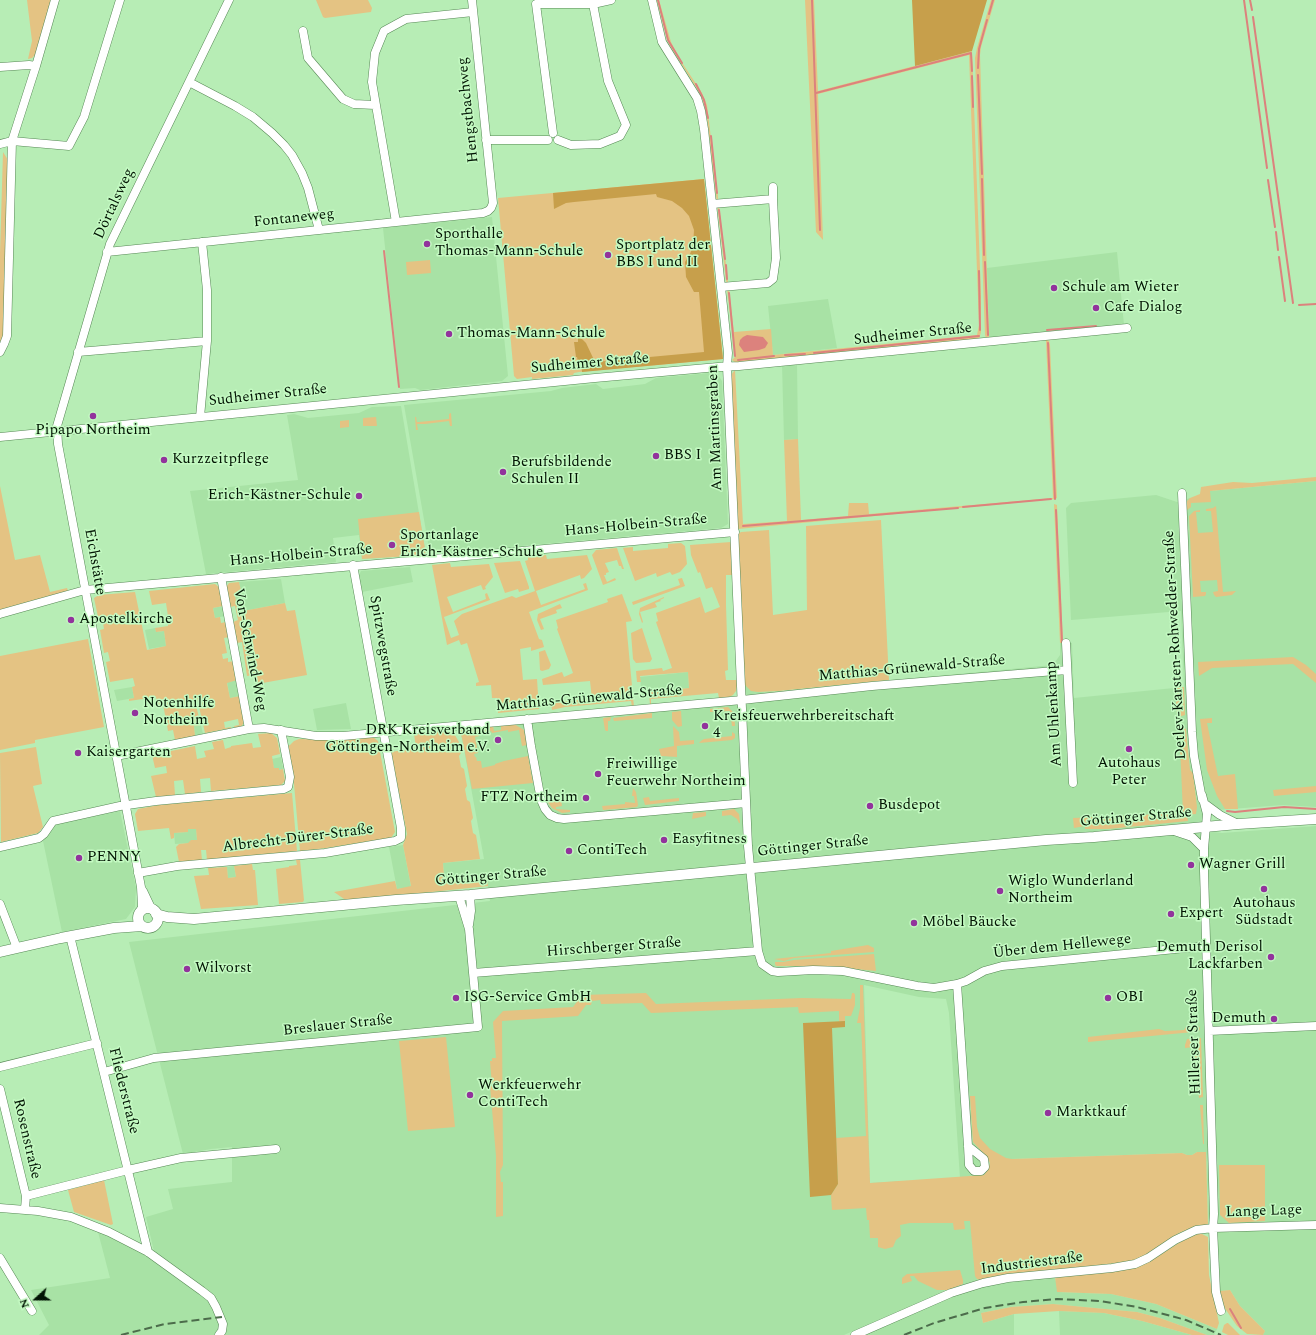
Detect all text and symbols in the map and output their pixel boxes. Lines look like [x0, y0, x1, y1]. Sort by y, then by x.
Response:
street label: Hengstbachweg [455, 56, 483, 164]
street label: Dörtalsweg [91, 166, 139, 242]
street label: Fontaneweg [253, 206, 335, 232]
place label: Sporthalle Thomas-Mann-Schule [435, 226, 583, 261]
place label: Sportplatz der BBS I und II [616, 237, 710, 272]
marker: Sporthalle Thomas-Mann-Schule [422, 239, 432, 249]
marker: Sportplatz der BBS I und II [603, 250, 613, 260]
place label: Schule am Wieter [1062, 279, 1179, 297]
marker: Schule am Wieter [1049, 283, 1059, 293]
place label: Cafe Dialog [1104, 299, 1182, 317]
marker: Cafe Dialog [1091, 303, 1101, 313]
street label: Sudheimer Straße [853, 320, 973, 350]
place label: Thomas-Mann-Schule [457, 325, 605, 343]
marker: Thomas-Mann-Schule [444, 329, 454, 339]
street label: Sudheimer Straße [530, 350, 650, 378]
street label: Am Martinsgraben [705, 364, 727, 492]
street label: Sudheimer Straße [208, 381, 328, 411]
marker: Pipapo Northeim [88, 411, 98, 421]
place label: Pipapo Northeim [35, 422, 151, 440]
place label: BBS I [664, 447, 701, 465]
place label: Kurzzeitpflege [172, 451, 269, 469]
marker: BBS I [651, 451, 661, 461]
place label: Berufsbildende Schulen II [511, 454, 612, 489]
marker: Kurzzeitpflege [159, 455, 169, 465]
marker: Berufsbildende Schulen II [498, 467, 508, 477]
place label: Erich-Kästner-Schule [208, 487, 351, 505]
marker: Erich-Kästner-Schule [354, 491, 364, 501]
street label: Hans-Holbein-Straße [564, 511, 708, 541]
street label: Eichstätte [79, 527, 109, 597]
place label: Sportanlage Erich-Kästner-Schule [400, 527, 543, 562]
street label: Detlev-Karsten-Rohwedder-Straße [1161, 530, 1191, 760]
marker: Sportanlage Erich-Kästner-Schule [387, 540, 397, 550]
street label: Hans-Holbein-Straße [229, 541, 373, 571]
street label: Von-Schwind-Weg [228, 587, 270, 713]
street label: Spitzwegstraße [364, 594, 400, 698]
place label: Apostelkirche [79, 611, 172, 629]
marker: Apostelkirche [66, 615, 76, 625]
street label: Matthias-Grünewald-Straße [818, 652, 1006, 686]
street label: Am Uhlenkamp [1043, 661, 1067, 767]
street label: Matthias-Grünewald-Straße [495, 682, 683, 716]
place label: Notenhilfe Northeim [143, 695, 215, 730]
marker: Notenhilfe Northeim [130, 708, 140, 718]
place label: Kreisfeuerwehrbereitschaft 4 [713, 708, 894, 743]
marker: Kreisfeuerwehrbereitschaft 4 [700, 721, 710, 731]
place label: DRK Kreisverband Göttingen-Northeim e.V. [325, 722, 490, 757]
marker: DRK Kreisverband Göttingen-Northeim e.V. [493, 735, 503, 745]
place label: Kaisergarten [86, 744, 171, 762]
marker: Autohaus Peter [1124, 744, 1134, 754]
marker: Kaisergarten [73, 748, 83, 758]
place label: Autohaus Peter [1097, 755, 1161, 790]
place label: Freiwillige Feuerwehr Northeim [606, 756, 746, 791]
marker: Freiwillige Feuerwehr Northeim [593, 769, 603, 779]
place label: FTZ Northeim [480, 789, 578, 807]
marker: FTZ Northeim [581, 793, 591, 803]
place label: Busdepot [878, 797, 940, 815]
marker: Busdepot [865, 801, 875, 811]
street label: Göttinger Straße [1079, 804, 1193, 832]
street label: Albrecht-Dürer-Straße [222, 821, 374, 857]
place label: Easyfitness [672, 831, 747, 849]
street label: Göttinger Straße [756, 832, 870, 862]
marker: Easyfitness [659, 835, 669, 845]
place label: ContiTech [577, 842, 647, 860]
marker: ContiTech [564, 846, 574, 856]
place label: PENNY [87, 849, 141, 867]
marker: PENNY [74, 853, 84, 863]
place label: Wagner Grill [1199, 856, 1285, 874]
marker: Wagner Grill [1186, 860, 1196, 870]
street label: Göttinger Straße [434, 863, 548, 891]
place label: Wiglo Wunderland Northeim [1008, 873, 1134, 908]
marker: Autohaus Südstadt [1259, 884, 1269, 894]
marker: Wiglo Wunderland Northeim [995, 886, 1005, 896]
place label: Autohaus Südstadt [1232, 895, 1296, 930]
place label: Expert [1179, 905, 1223, 923]
marker: Expert [1166, 909, 1176, 919]
place label: Möbel Bäucke [922, 914, 1016, 932]
marker: Möbel Bäucke [909, 918, 919, 928]
street label: Über dem Hellewege [992, 931, 1132, 963]
street label: Hirschberger Straße [546, 934, 682, 962]
place label: Demuth Derisol Lackfarben [1156, 939, 1263, 974]
marker: Demuth Derisol Lackfarben [1266, 952, 1276, 962]
place label: Wilvorst [195, 960, 252, 978]
marker: Wilvorst [182, 964, 192, 974]
place label: ISG-Service GmbH [464, 989, 591, 1007]
place label: OBI [1116, 989, 1144, 1007]
street label: Hillerser Straße [1184, 989, 1206, 1095]
marker: ISG-Service GmbH [451, 993, 461, 1003]
marker: OBI [1103, 993, 1113, 1003]
place label: Demuth [1212, 1010, 1266, 1028]
street label: Breslauer Straße [282, 1011, 394, 1041]
marker: Demuth [1269, 1014, 1279, 1024]
street label: Fliederstraße [104, 1046, 142, 1136]
place label: Werkfeuerwehr ContiTech [478, 1077, 581, 1112]
marker: Werkfeuerwehr ContiTech [465, 1090, 475, 1100]
street label: Rosenstraße [8, 1097, 44, 1181]
place label: Marktkauf [1056, 1104, 1126, 1122]
marker: Marktkauf [1043, 1108, 1053, 1118]
street label: Lange Lage [1225, 1202, 1303, 1222]
street label: Industriestraße [980, 1249, 1084, 1279]
north arrow [16, 1279, 56, 1319]
text: N [15, 1296, 34, 1311]

